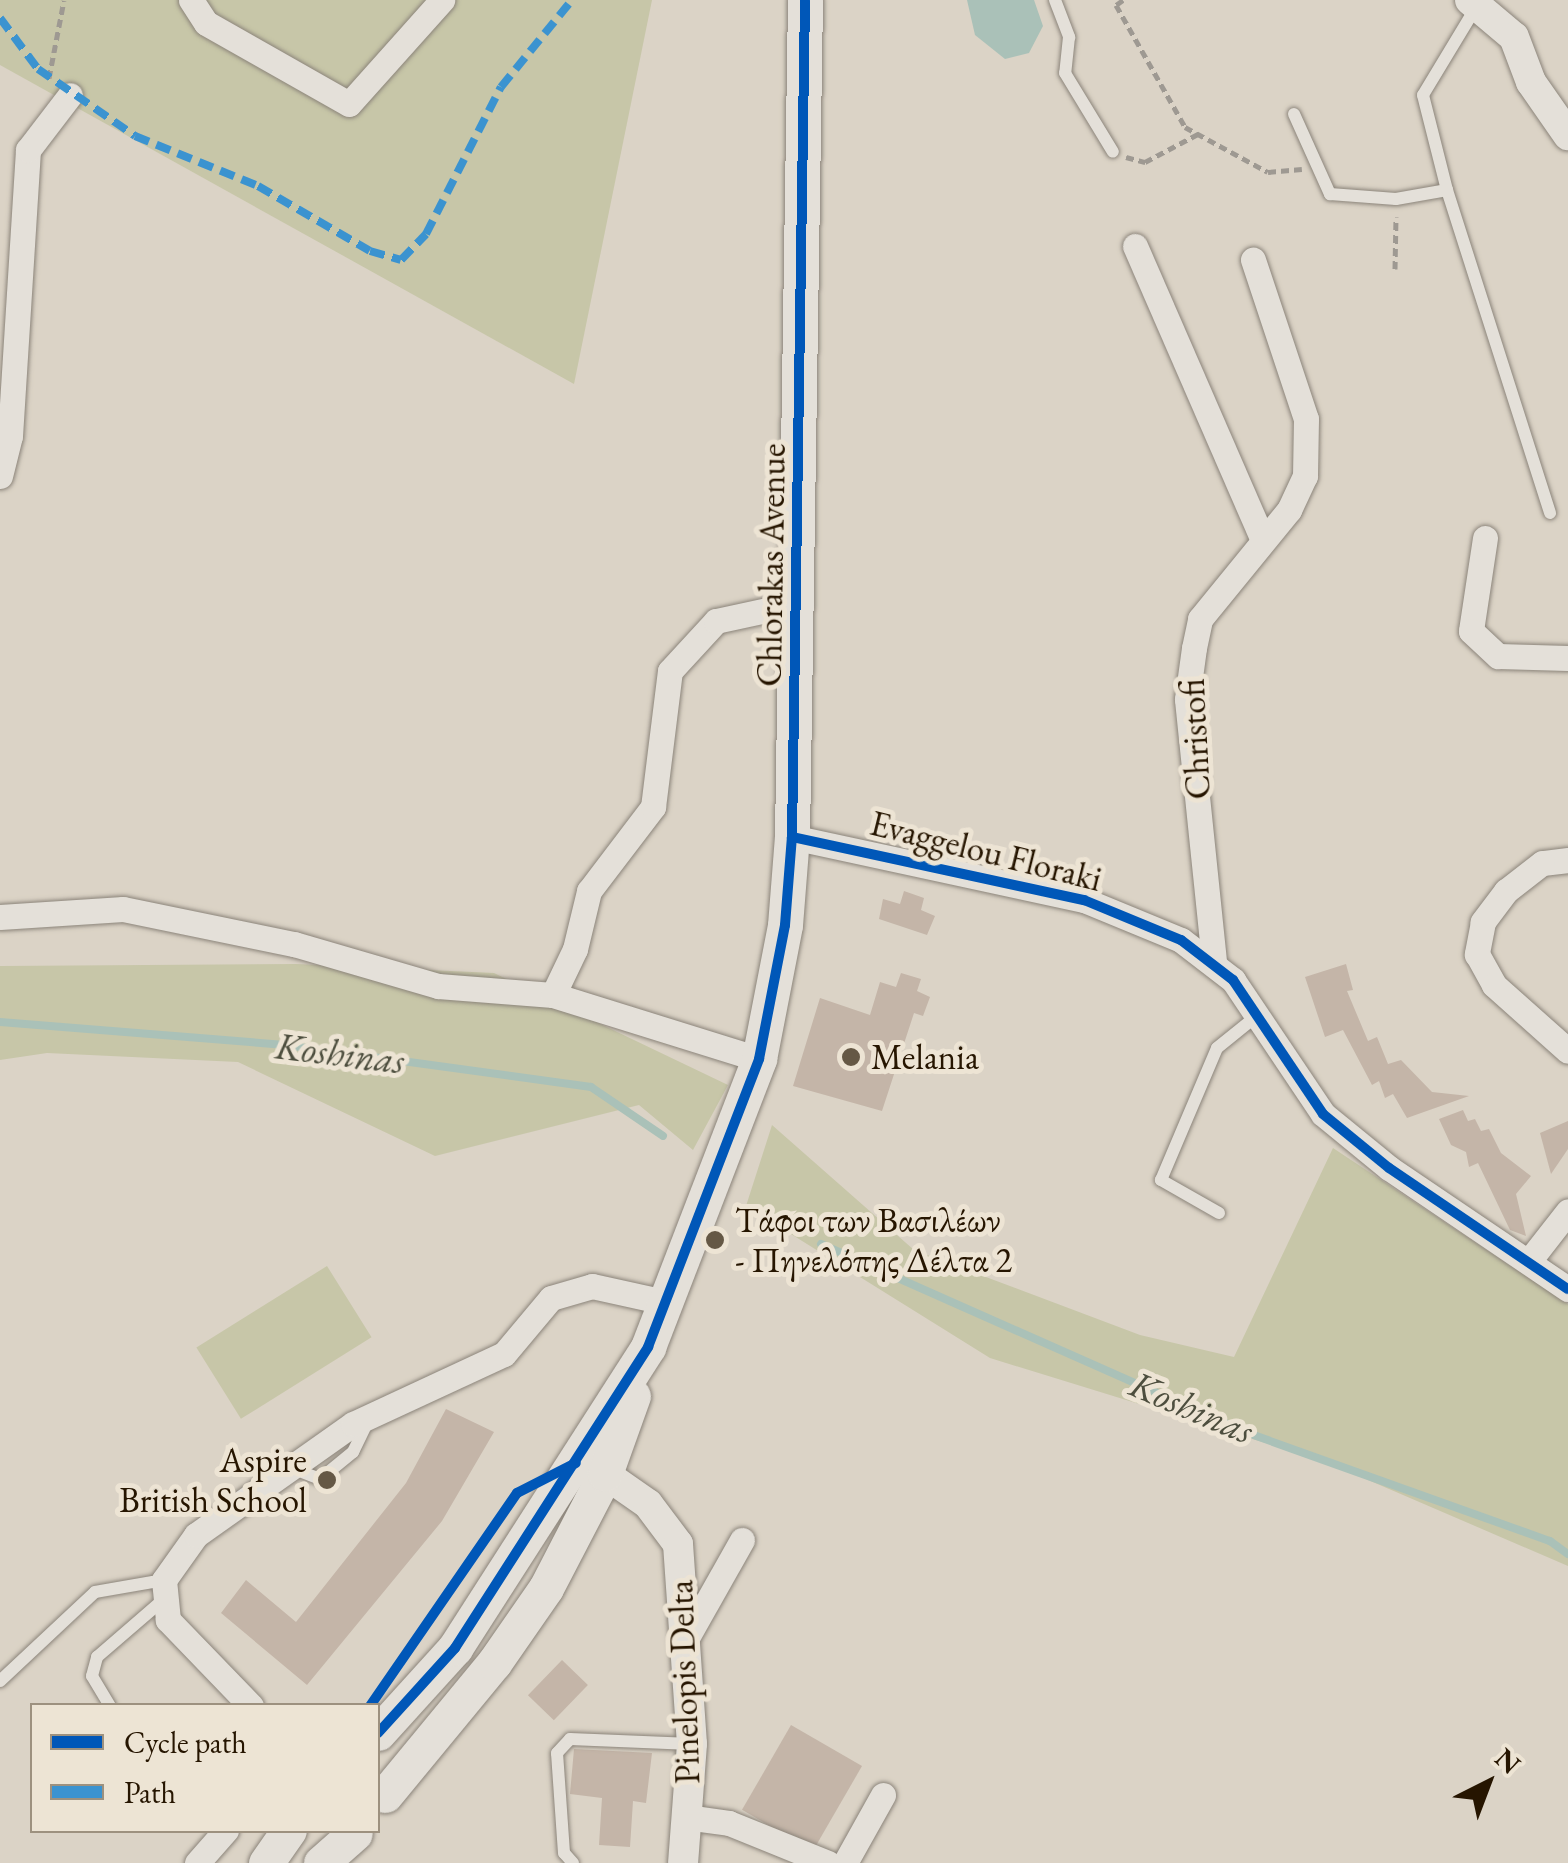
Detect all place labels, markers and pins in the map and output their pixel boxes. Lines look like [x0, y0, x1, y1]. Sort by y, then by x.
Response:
place label: Melania [871, 1036, 979, 1078]
marker: Melania [840, 1046, 862, 1068]
place label: Τάφοι των Βασιλέων - Πηνελόπης Δέλτα 2 [735, 1199, 1012, 1281]
marker: Τάφοι των Βασιλέων - Πηνελόπης Δέλτα 2 [704, 1229, 726, 1251]
place label: Aspire British School [119, 1439, 307, 1521]
marker: Aspire British School [316, 1469, 338, 1491]

